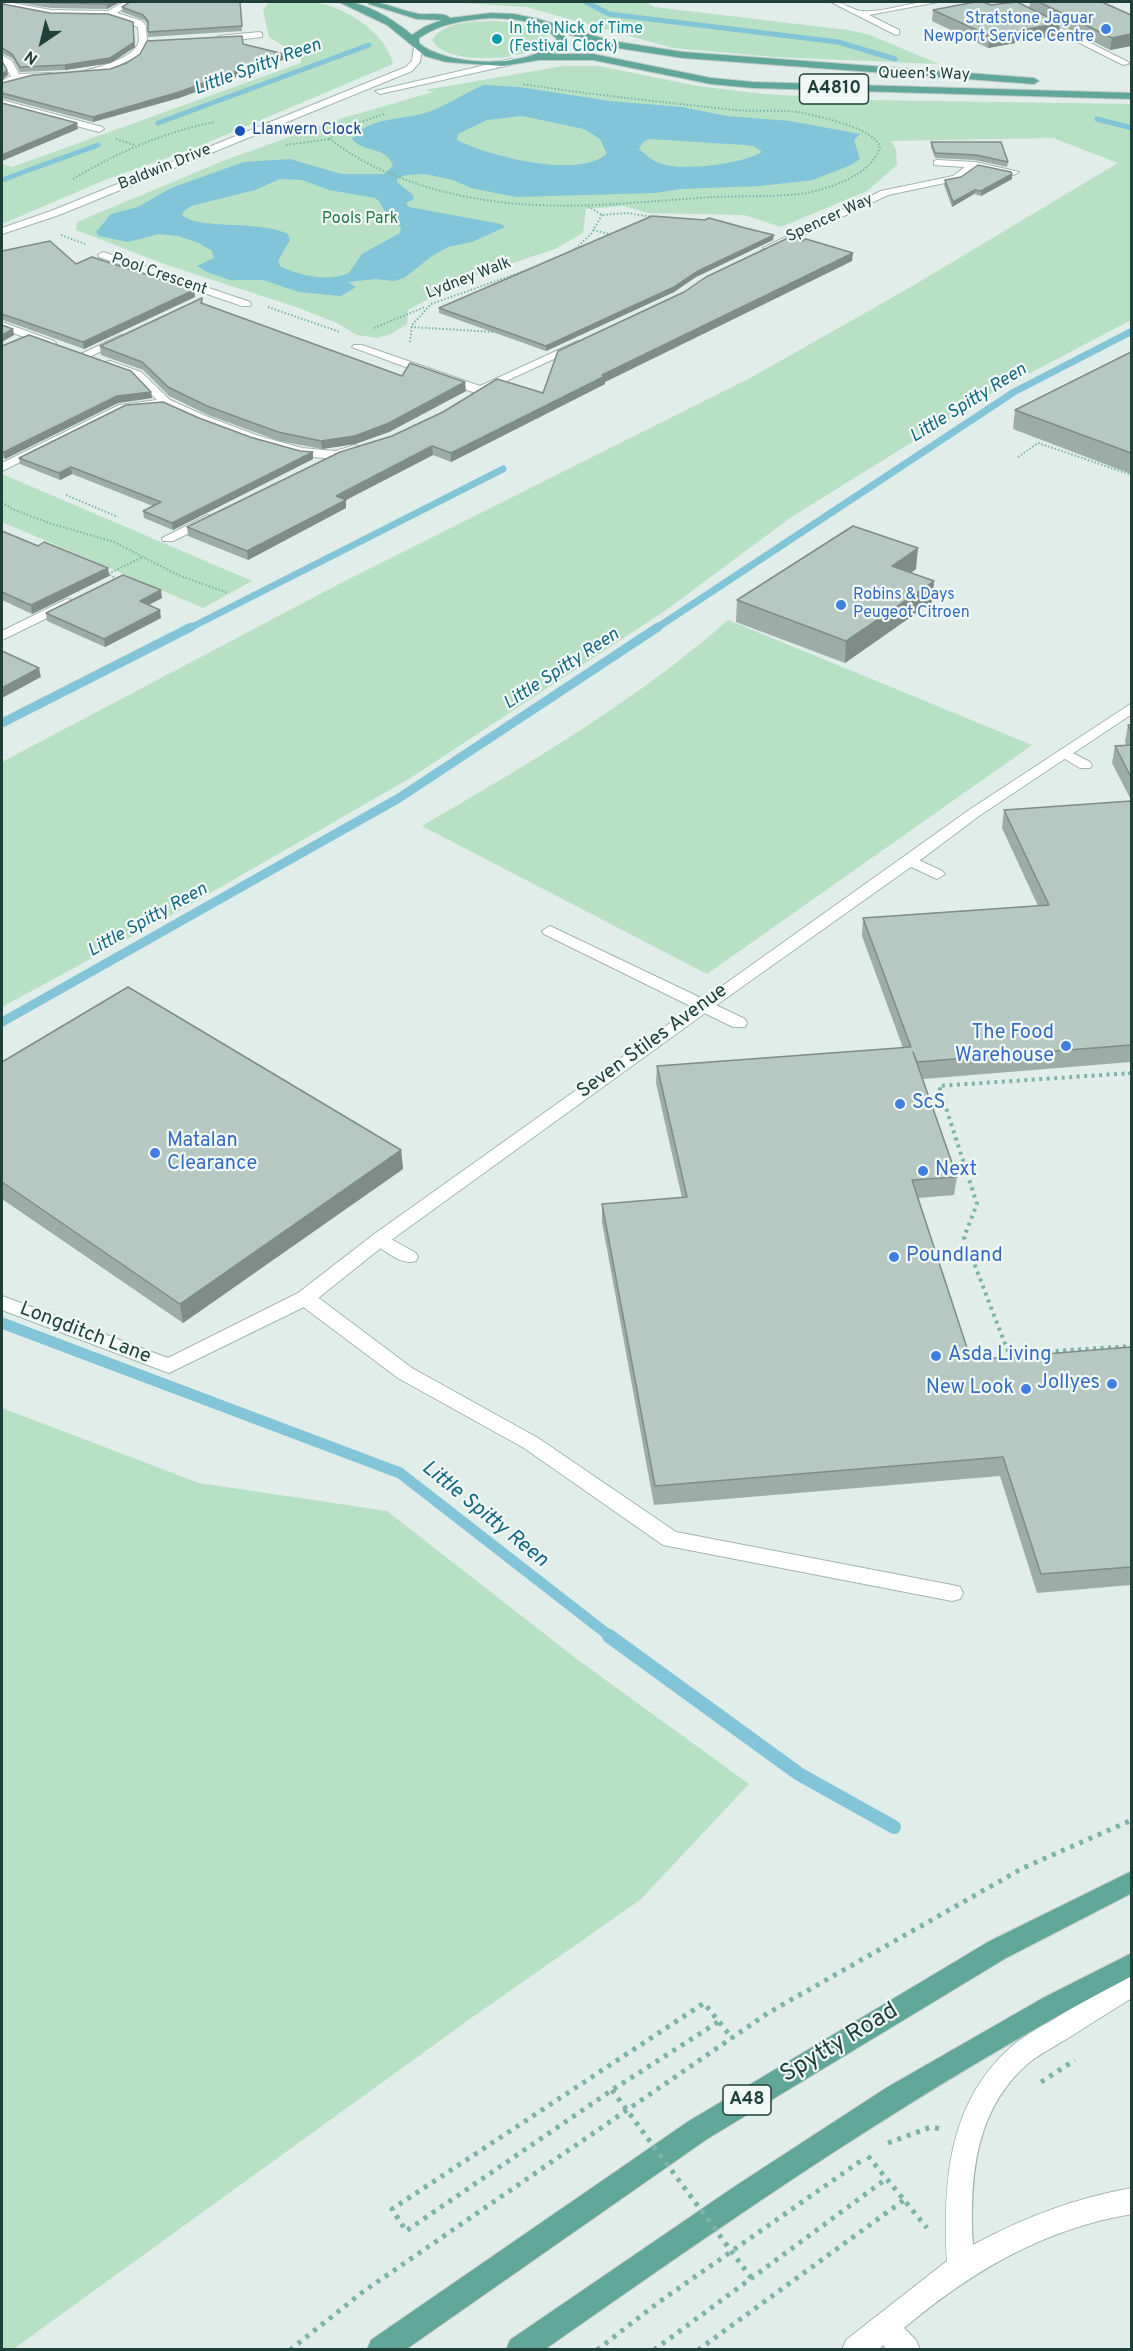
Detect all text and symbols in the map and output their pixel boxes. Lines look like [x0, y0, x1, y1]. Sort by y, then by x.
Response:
place label: Stratstone Jaguar Newport Service Centre [923, 10, 1094, 48]
north arrow [12, 12, 72, 72]
place label: In the Nick of Time (Festival Clock) [509, 20, 643, 58]
marker: Stratstone Jaguar Newport Service Centre [1099, 22, 1113, 36]
marker: In the Nick of Time (Festival Clock) [490, 32, 504, 46]
water label: Little Spitty Reen [192, 35, 324, 101]
text: N [21, 45, 42, 68]
street label: Queen's Way [878, 65, 970, 85]
road number: A4810 [800, 74, 868, 104]
place label: Llanwern Clock [252, 121, 362, 141]
marker: Llanwern Clock [233, 124, 247, 138]
street label: Baldwin Drive [116, 141, 214, 195]
street label: Spencer Way [783, 191, 877, 247]
park label: Pools Park [322, 210, 398, 230]
street label: Pool Crescent [109, 250, 209, 300]
street label: Lydney Walk [424, 254, 514, 304]
water label: Little Spitty Reen [907, 360, 1031, 448]
place label: Robins & Days Peugeot Citroen [853, 586, 970, 624]
marker: Robins & Days Peugeot Citroen [834, 598, 848, 612]
water label: Little Spitty Reen [500, 625, 624, 715]
water label: Little Spitty Reen [84, 879, 212, 963]
street label: Seven Stiles Avenue [573, 979, 733, 1105]
place label: The Food Warehouse [955, 1022, 1054, 1069]
marker: The Food Warehouse [1059, 1039, 1073, 1053]
place label: ScS [912, 1092, 946, 1116]
marker: ScS [893, 1097, 907, 1111]
place label: Matalan Clearance [167, 1130, 257, 1177]
marker: Matalan Clearance [148, 1146, 162, 1160]
place label: Next [935, 1159, 977, 1183]
marker: Next [916, 1164, 930, 1178]
place label: Poundland [906, 1245, 1003, 1269]
marker: Poundland [887, 1250, 901, 1264]
street label: Longditch Lane [16, 1298, 154, 1370]
place label: Asda Living [948, 1344, 1052, 1368]
marker: Asda Living [929, 1349, 943, 1363]
place label: Jollyes [1037, 1372, 1100, 1396]
place label: New Look [926, 1377, 1014, 1401]
marker: Jollyes [1105, 1377, 1119, 1391]
marker: New Look [1019, 1382, 1033, 1396]
water label: Little Spitty Reen [416, 1456, 552, 1574]
street label: Spytty Road [776, 1998, 904, 2090]
road number: A48 [723, 2085, 771, 2115]

